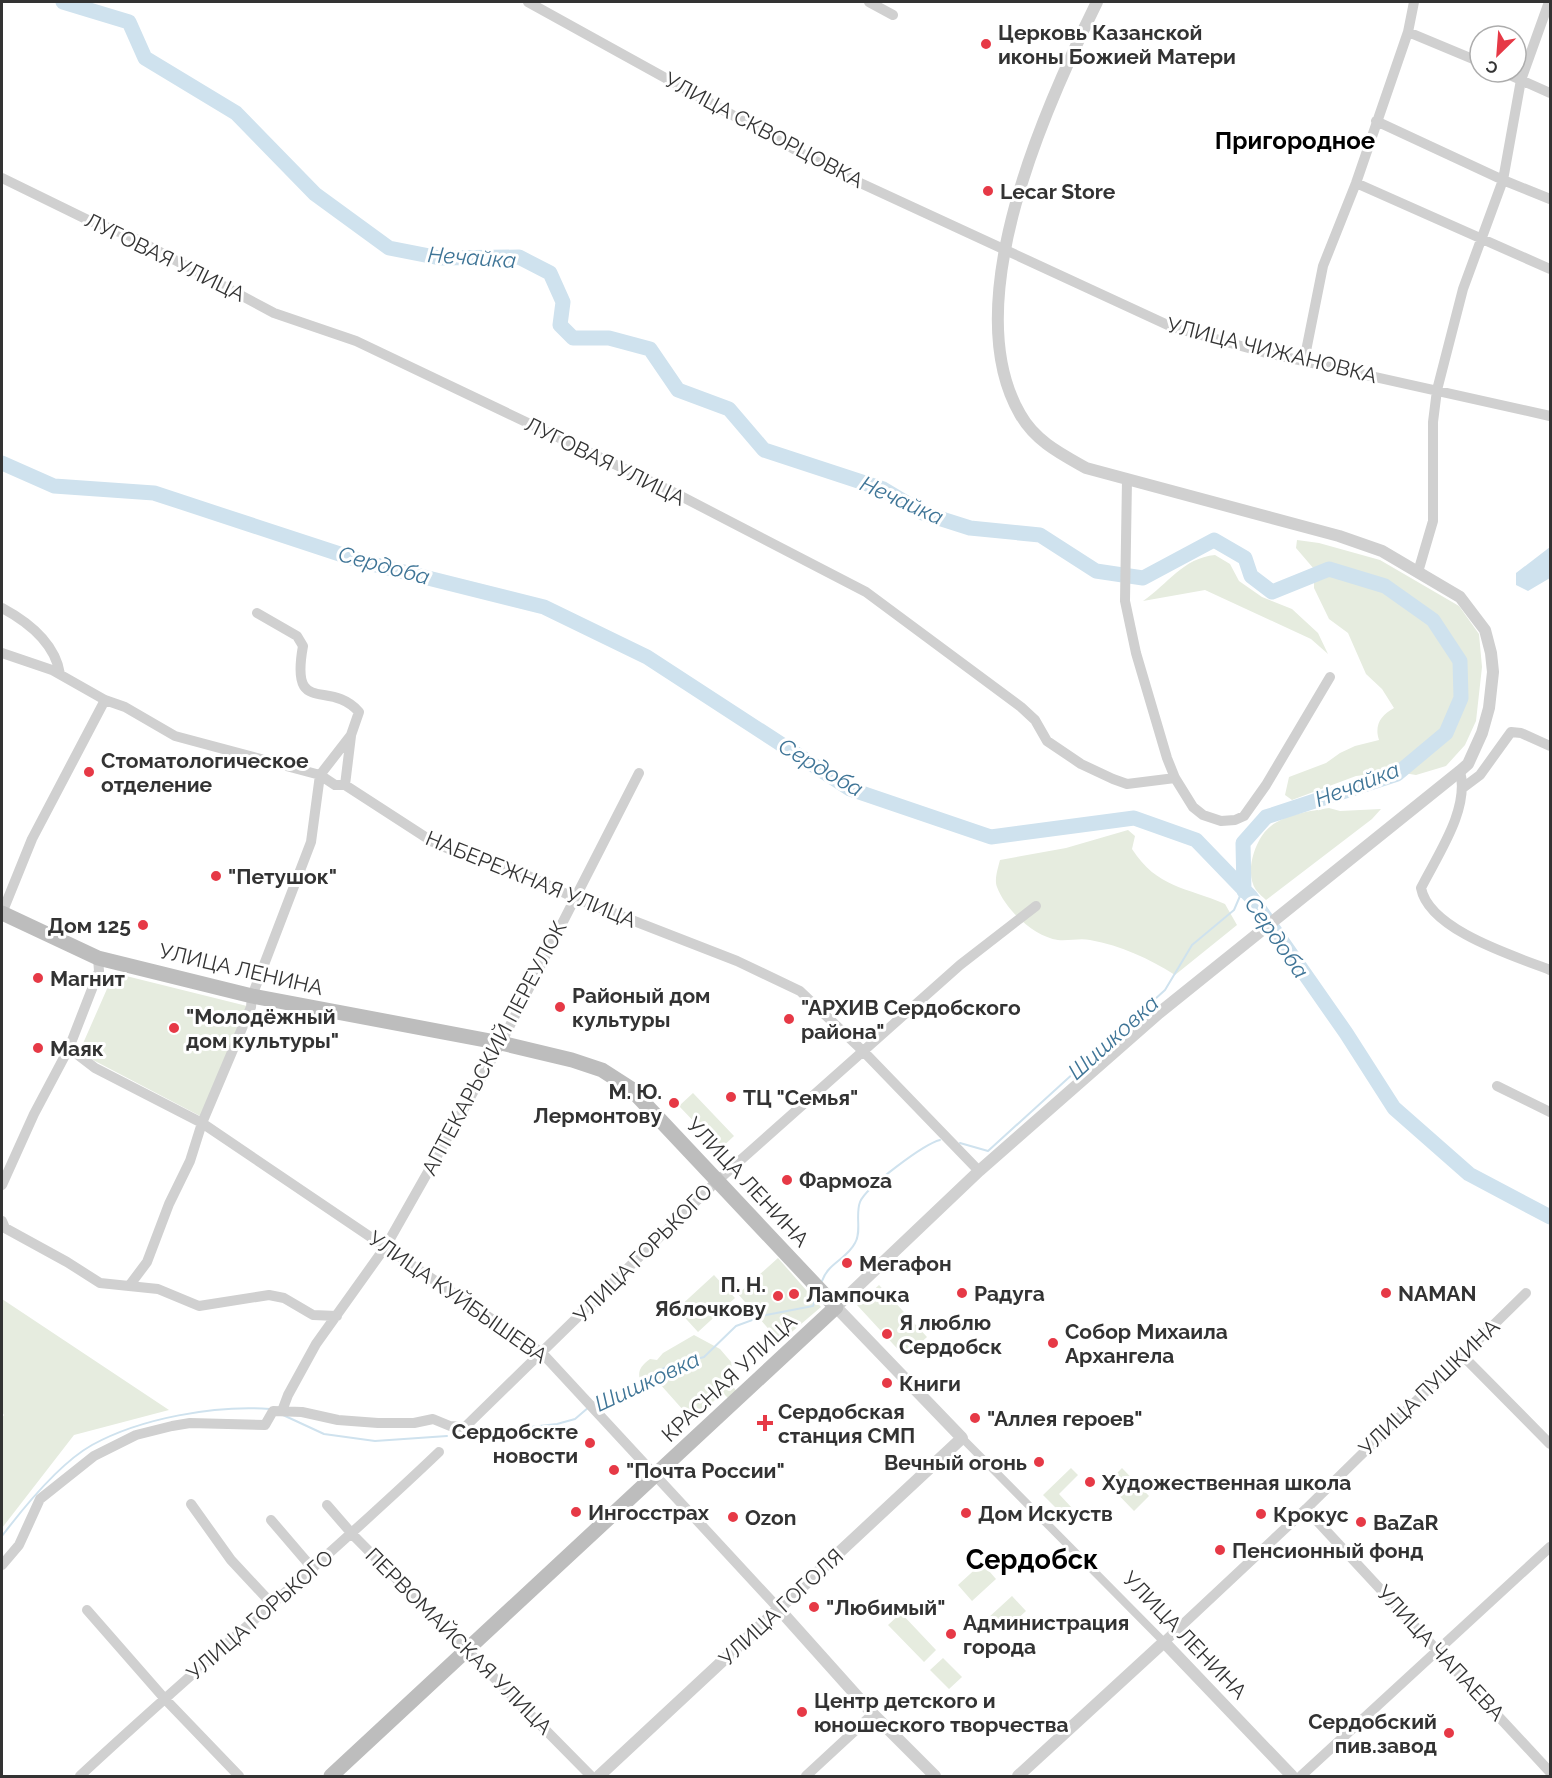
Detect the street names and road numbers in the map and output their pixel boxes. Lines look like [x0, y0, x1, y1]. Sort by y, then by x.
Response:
street label: УЛИЦА СКВОРЦОВКА [660, 67, 868, 193]
street label: ЛУГОВАЯ УЛИЦА [81, 207, 249, 307]
street label: УЛИЦА ЧИЖАНОВКА [1164, 312, 1380, 388]
street label: ЛУГОВАЯ УЛИЦА [521, 411, 689, 511]
street label: НАБЕРЕЖНАЯ УЛИЦА [422, 825, 640, 933]
street label: АПТЕКАРЬСКИЙ ПЕРЕУЛОК [416, 917, 572, 1179]
street label: УЛИЦА ЛЕНИНА [157, 938, 325, 1000]
street label: УЛИЦА ЛЕНИНА [682, 1112, 814, 1252]
street label: УЛИЦА ГОРЬКОГО [568, 1178, 718, 1328]
street label: УЛИЦА КУЙБЫШЕВА [364, 1226, 552, 1368]
street label: КРАСНАЯ УЛИЦА [656, 1309, 802, 1447]
street label: УЛИЦА ПУШКИНА [1354, 1314, 1504, 1460]
street label: ПЕРВОМАЙСКАЯ УЛИЦА [361, 1543, 557, 1739]
street label: УЛИЦА ГОГОЛЯ [714, 1543, 848, 1671]
street label: УЛИЦА ГОРЬКОГО [182, 1545, 338, 1685]
street label: УЛИЦА ЛЕНИНА [1118, 1566, 1252, 1704]
street label: УЛИЦА ЧАПАЕВА [1372, 1580, 1510, 1726]

